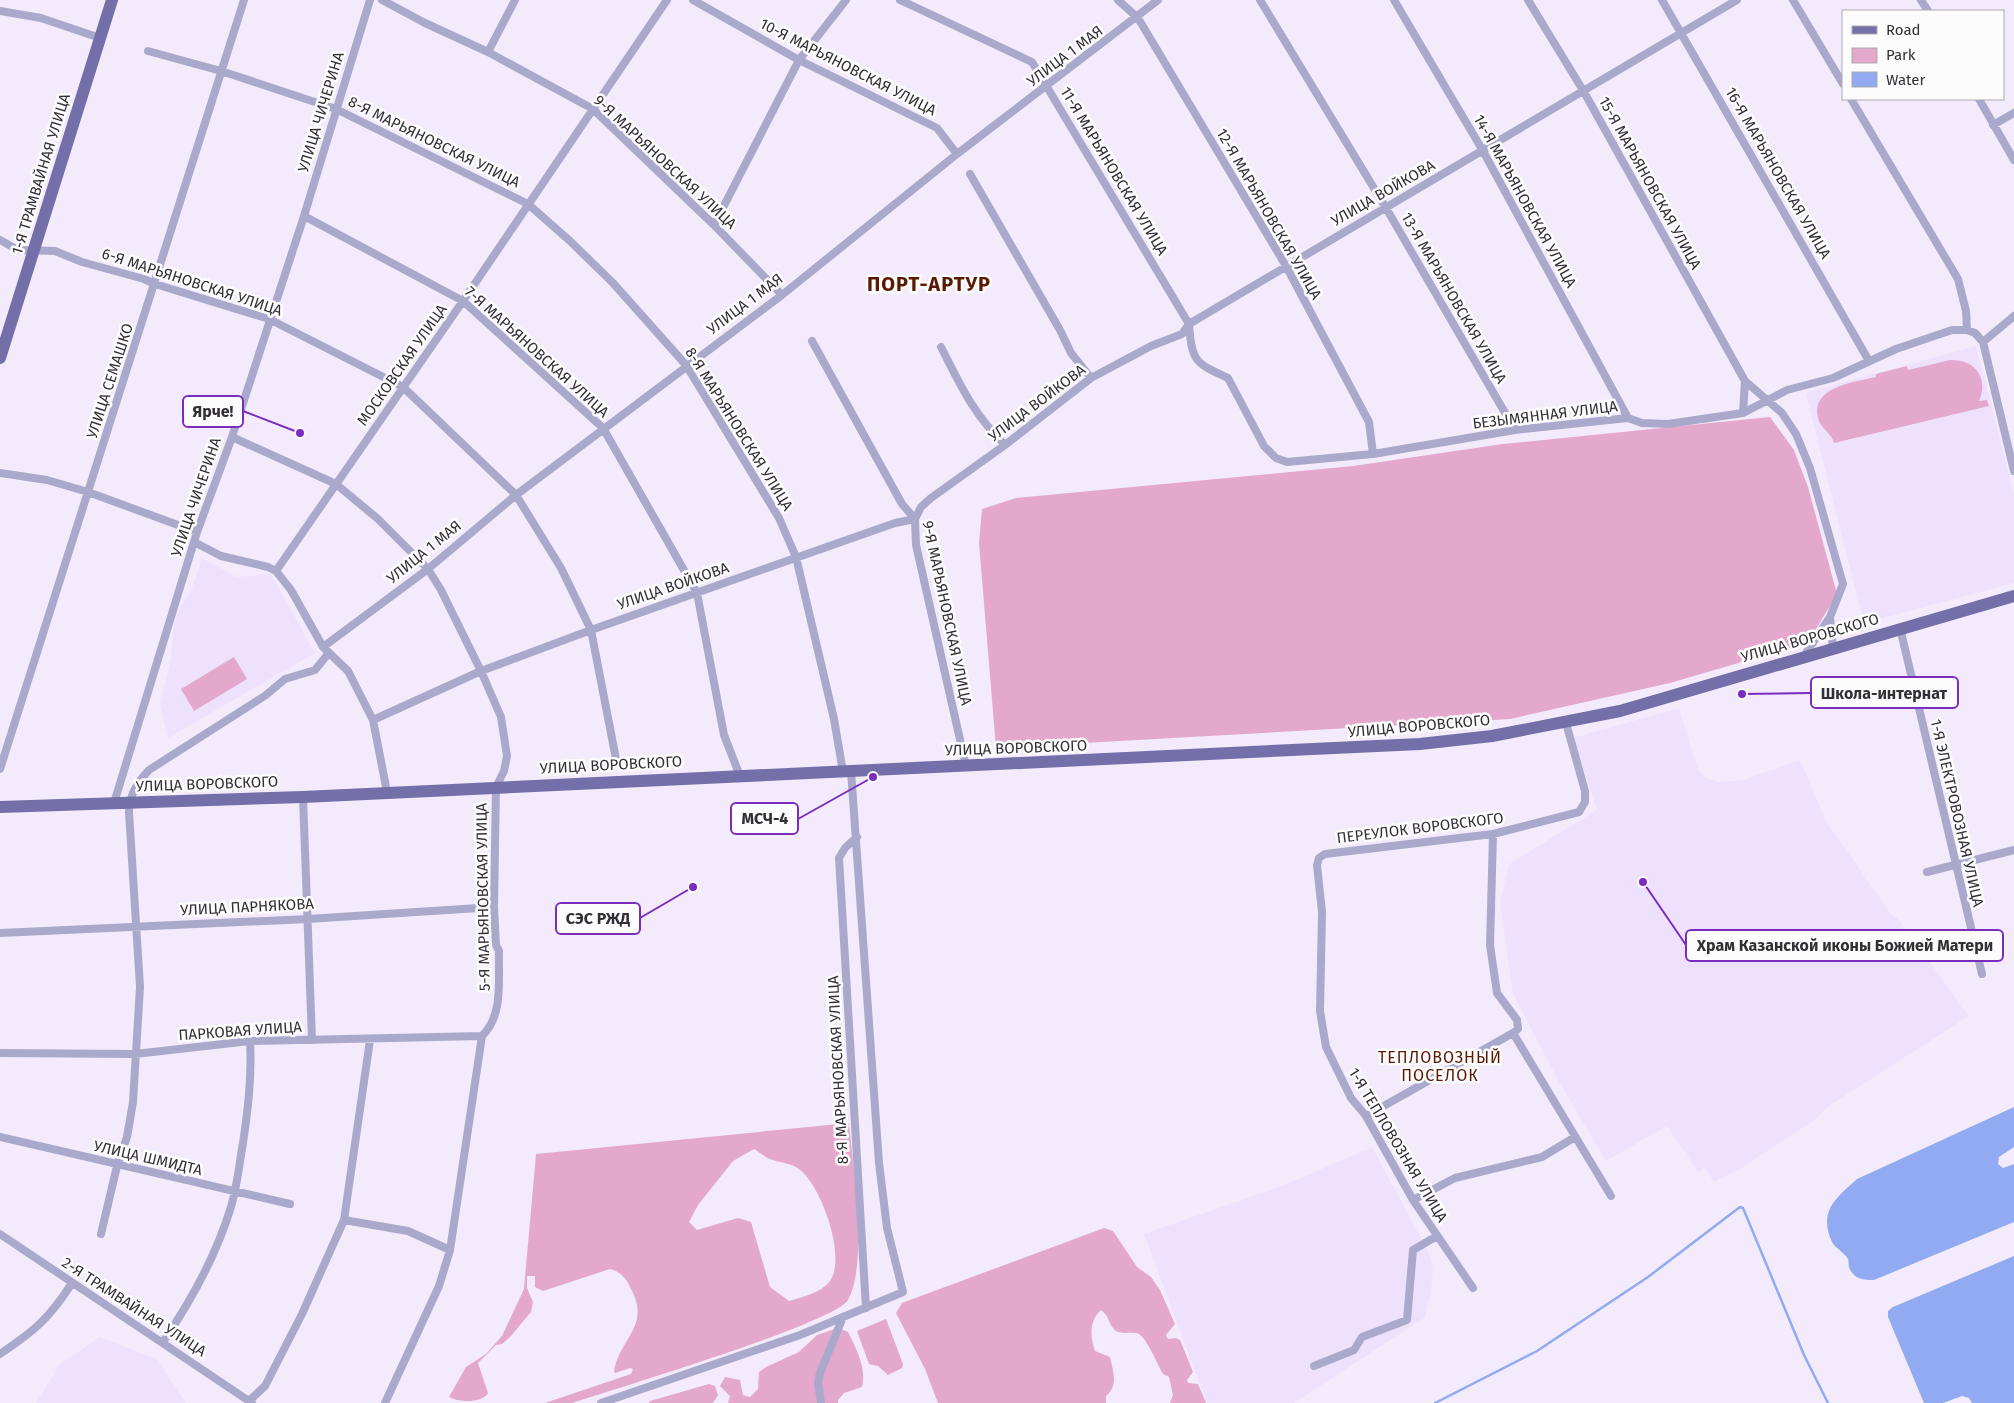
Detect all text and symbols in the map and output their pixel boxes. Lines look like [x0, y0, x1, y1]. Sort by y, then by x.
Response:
legend [1842, 10, 2004, 100]
street label: 10-Я МАРЬЯНОВСКАЯ УЛИЦА [757, 15, 939, 120]
text: Road [1886, 21, 1921, 39]
street label: УЛИЦА 1 МАЯ [1024, 22, 1106, 90]
text: Park [1886, 46, 1916, 64]
street label: УЛИЦА ЧИЧЕРИНА [294, 49, 348, 174]
text: Water [1886, 71, 1925, 89]
street label: 11-Я МАРЬЯНОВСКАЯ УЛИЦА [1056, 84, 1172, 259]
street label: 16-Я МАРЬЯНОВСКАЯ УЛИЦА [1721, 84, 1835, 262]
street label: 1-Я ТРАМВАЙНАЯ УЛИЦА [8, 91, 74, 257]
street label: 9-Я МАРЬЯНОВСКАЯ УЛИЦА [590, 91, 740, 233]
street label: 8-Я МАРЬЯНОВСКАЯ УЛИЦА [345, 93, 523, 192]
street label: 15-Я МАРЬЯНОВСКАЯ УЛИЦА [1595, 94, 1705, 273]
street label: 14-Я МАРЬЯНОВСКАЯ УЛИЦА [1470, 111, 1580, 291]
street label: 12-Я МАРЬЯНОВСКАЯ УЛИЦА [1213, 125, 1326, 303]
street label: УЛИЦА ВОЙКОВА [1328, 156, 1438, 230]
street label: 13-Я МАРЬЯНОВСКАЯ УЛИЦА [1398, 209, 1511, 387]
street label: 6-Я МАРЬЯНОВСКАЯ УЛИЦА [100, 244, 285, 320]
street label: УЛИЦА 1 МАЯ [704, 270, 786, 338]
district label: ПОРТ-АРТУР [867, 272, 991, 296]
street label: 7-Я МАРЬЯНОВСКАЯ УЛИЦА [461, 283, 613, 422]
street label: МОСКОВСКАЯ УЛИЦА [353, 301, 451, 429]
street label: УЛИЦА СЕМАШКО [83, 321, 137, 441]
street label: 8-Я МАРЬЯНОВСКАЯ УЛИЦА [681, 344, 797, 514]
street label: УЛИЦА ВОЙКОВА [985, 360, 1089, 445]
callout: Ярче! [183, 396, 243, 427]
street label: БЕЗЫМЯННАЯ УЛИЦА [1472, 397, 1619, 433]
text: Ярче! [193, 402, 234, 421]
street label: УЛИЦА ЧИЧЕРИНА [167, 435, 225, 559]
street label: УЛИЦА 1 МАЯ [383, 517, 465, 587]
street label: 9-Я МАРЬЯНОВСКАЯ УЛИЦА [919, 519, 975, 707]
street label: УЛИЦА ВОЙКОВА [615, 558, 732, 614]
street label: УЛИЦА ВОРОВСКОГО [1739, 610, 1881, 666]
callout: Школа-интернат [1811, 677, 1958, 708]
text: Школа-интернат [1821, 684, 1948, 703]
street label: УЛИЦА ВОРОВСКОГО [1347, 711, 1491, 741]
street label: 1-Я ЭЛЕКТРОВОЗНАЯ УЛИЦА [1927, 717, 1987, 909]
street label: УЛИЦА ВОРОВСКОГО [944, 737, 1088, 759]
street label: УЛИЦА ВОРОВСКОГО [539, 752, 683, 778]
street label: УЛИЦА ВОРОВСКОГО [135, 773, 279, 795]
street label: 5-Я МАРЬЯНОВСКАЯ УЛИЦА [472, 802, 494, 991]
callout: МСЧ-4 [731, 803, 798, 834]
text: МСЧ-4 [742, 809, 788, 828]
street label: ПЕРЕУЛОК ВОРОВСКОГО [1336, 809, 1504, 847]
street label: УЛИЦА ПАРНЯКОВА [180, 894, 315, 919]
callout: СЭС РЖД [556, 903, 640, 934]
text: СЭС РЖД [566, 909, 630, 928]
callout: Храм Казанской иконы Божией Матери [1686, 930, 2003, 961]
text: Храм Казанской иконы Божией Матери [1696, 936, 1993, 955]
street label: 8-Я МАРЬЯНОВСКАЯ УЛИЦА [824, 975, 852, 1165]
street label: ПАРКОВАЯ УЛИЦА [178, 1018, 303, 1044]
district label: ТЕПЛОВОЗНЫЙ ПОСЕЛОК [1378, 1048, 1502, 1085]
street label: 1-Я ТЕПЛОВОЗНАЯ УЛИЦА [1345, 1065, 1451, 1226]
street label: УЛИЦА ШМИДТА [92, 1137, 204, 1179]
street label: 2-Я ТРАМВАЙНАЯ УЛИЦА [58, 1254, 210, 1361]

